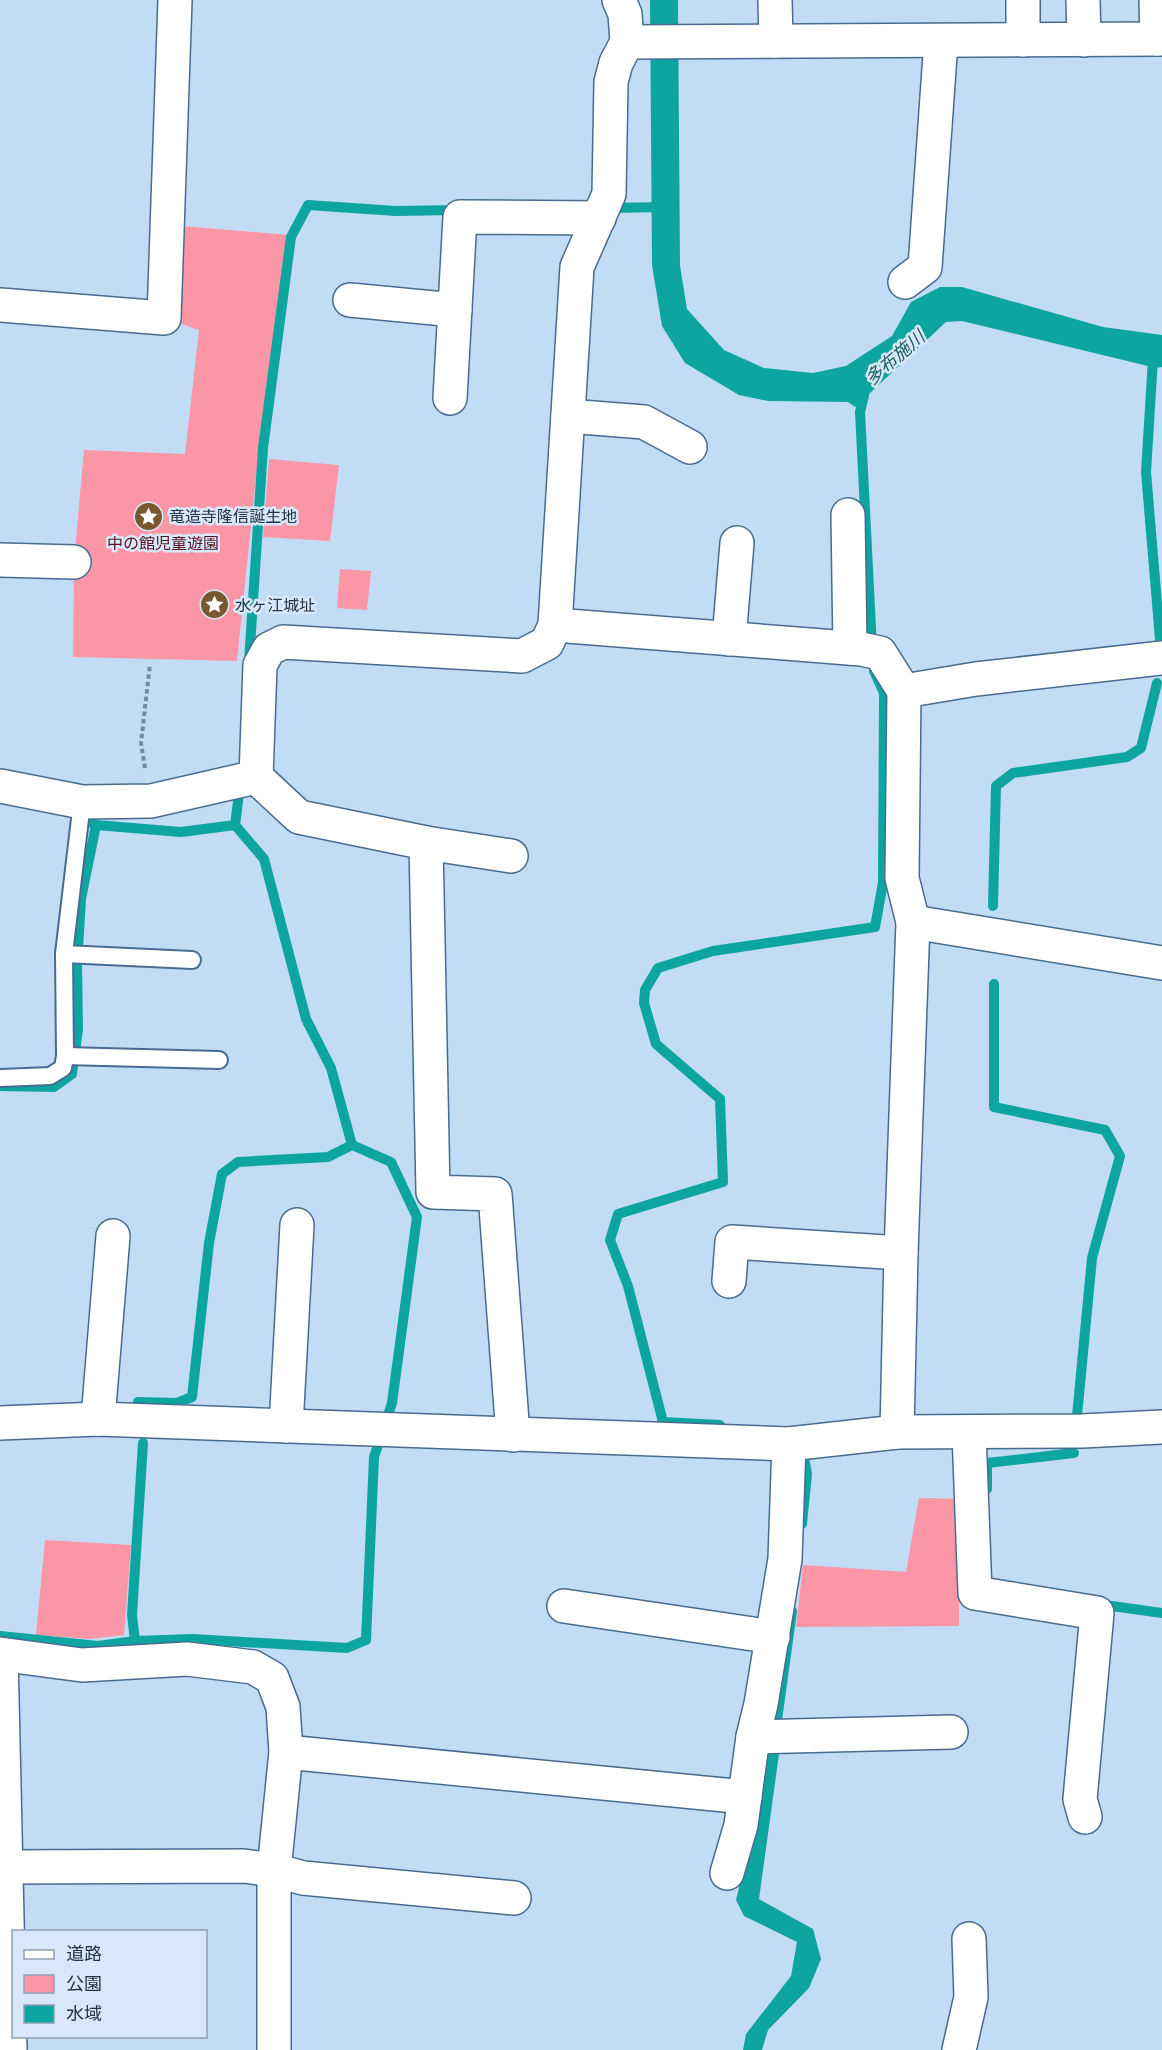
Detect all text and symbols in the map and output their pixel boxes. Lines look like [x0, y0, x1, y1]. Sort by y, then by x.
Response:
water label: 多布施川 [861, 325, 930, 389]
place icon: 竜造寺隆信誕生地 [132, 500, 164, 532]
place label: 竜造寺隆信誕生地 [169, 507, 297, 526]
park label: 中の館児童遊園 [107, 534, 219, 553]
place icon: 水ヶ江城址 [198, 589, 230, 621]
place label: 水ヶ江城址 [235, 596, 315, 615]
legend [12, 1930, 207, 2038]
text: 道路 [66, 1943, 102, 1964]
text: 公園 [66, 1973, 102, 1994]
text: 水域 [66, 2003, 102, 2024]

